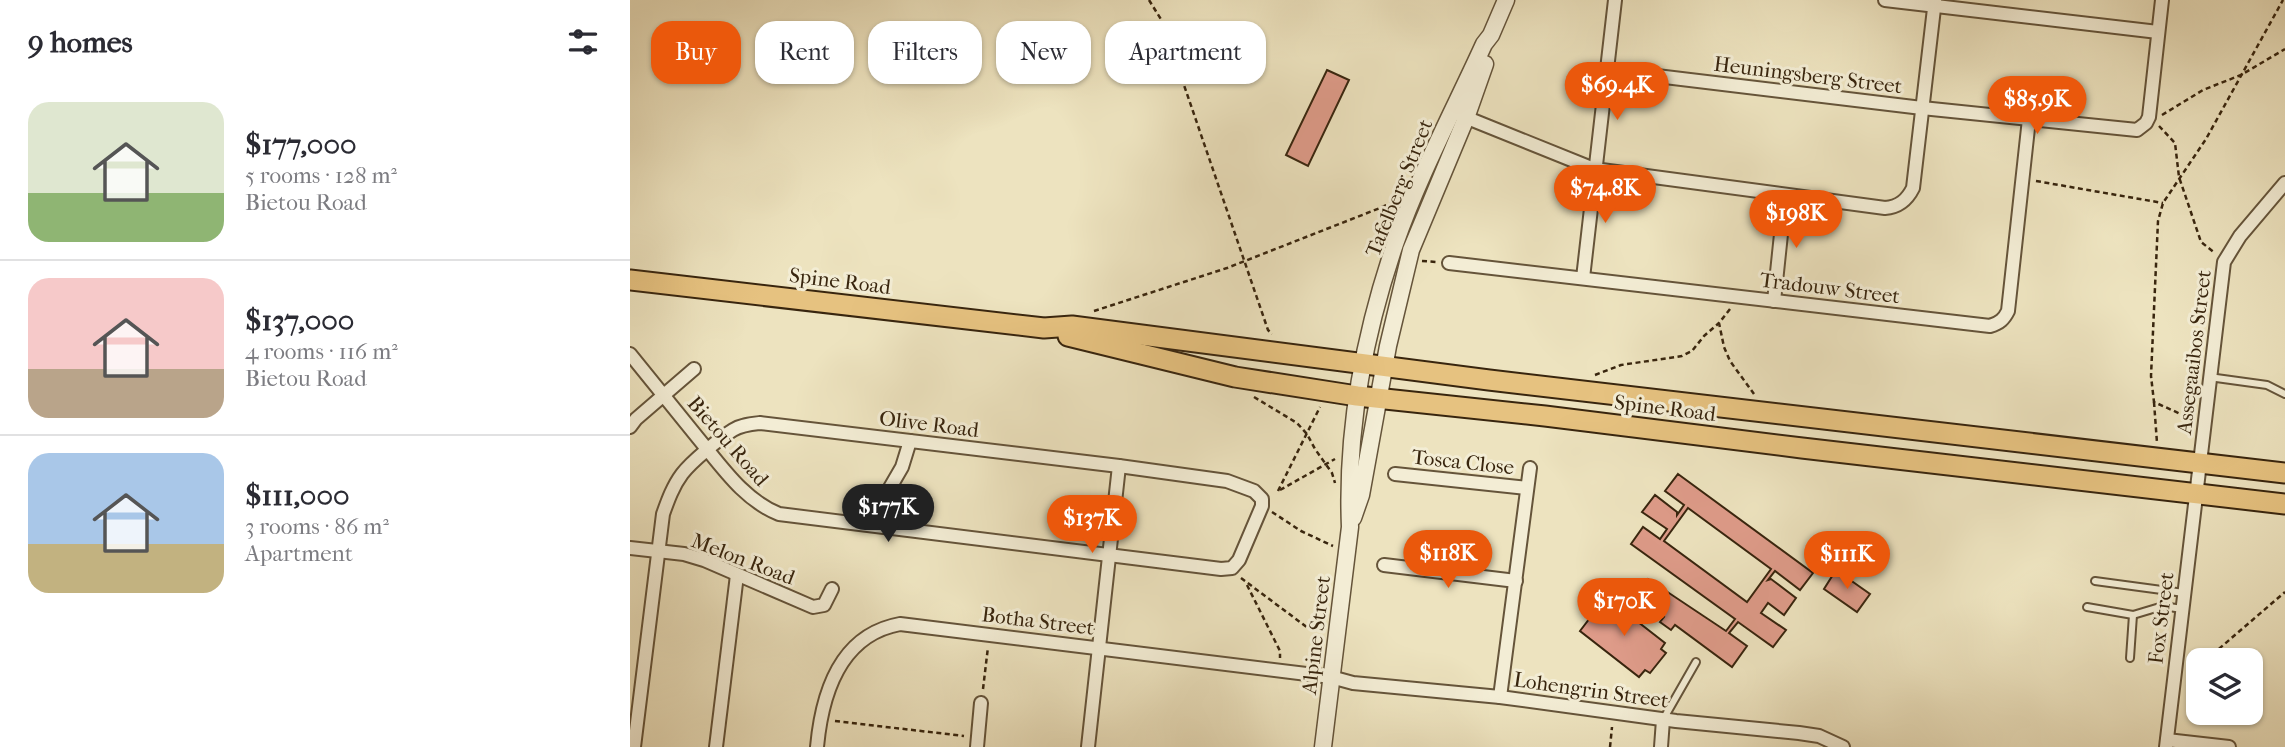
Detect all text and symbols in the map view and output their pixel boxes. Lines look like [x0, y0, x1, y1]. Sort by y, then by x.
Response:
chip: Buy [651, 21, 741, 84]
chip: Rent [755, 21, 854, 84]
chip: Filters [868, 21, 982, 84]
chip: New [996, 21, 1091, 84]
chip: Apartment [1105, 21, 1266, 84]
icon: filters [564, 23, 602, 61]
text: 9 homes [28, 25, 133, 60]
street label: Heuningsberg Street [1712, 52, 1904, 99]
pin: $69.4K [1560, 62, 1674, 122]
text: $69.4K [1581, 71, 1653, 98]
pin: $85.9K [1980, 76, 2094, 136]
text: $85.9K [2003, 85, 2071, 112]
street label: Tafelberg Street [1361, 115, 1438, 260]
text: $177,000 [245, 127, 357, 162]
icon: home [84, 130, 168, 214]
text: 5 rooms · 128 m² [245, 162, 397, 189]
pin: $74.8K [1548, 166, 1662, 225]
text: $74.8K [1570, 174, 1640, 201]
text: Bietou Road [245, 189, 367, 216]
pin: $198K [1747, 190, 1845, 250]
text: $198K [1765, 199, 1827, 226]
street label: Spine Road [788, 263, 893, 299]
street label: Tradouw Street [1759, 268, 1902, 309]
street label: Assegaaibos Street [2172, 268, 2216, 437]
text: $137,000 [245, 303, 354, 338]
icon: home [84, 306, 168, 390]
text: 4 rooms · 116 m² [245, 338, 398, 365]
text: Bietou Road [245, 365, 367, 392]
street label: Spine Road [1613, 390, 1718, 426]
street label: Bietou Road [682, 391, 774, 491]
street label: Olive Road [878, 406, 981, 442]
street label: Tosca Close [1411, 445, 1515, 479]
text: $111,000 [245, 478, 350, 513]
icon: home [84, 481, 168, 565]
pin: $177K [839, 484, 937, 544]
text: $177K [858, 493, 918, 520]
pin: $137K [1043, 496, 1141, 555]
text: $137K [1063, 504, 1121, 531]
text: 3 rooms · 86 m² [245, 513, 389, 540]
street label: Melon Road [688, 528, 799, 590]
pin: $118K [1399, 530, 1497, 590]
pin: $111K [1798, 532, 1896, 591]
text: $118K [1419, 539, 1477, 566]
text: Apartment [245, 540, 353, 567]
text: $111K [1820, 540, 1874, 567]
street label: Fox Street [2143, 570, 2179, 665]
street label: Alpine Street [1297, 574, 1335, 697]
pin: $170K [1575, 578, 1673, 638]
text: $170K [1593, 587, 1655, 614]
street label: Botha Street [980, 602, 1096, 640]
map controls [2186, 648, 2263, 725]
button: layers [2186, 648, 2263, 725]
street label: Lohengrin Street [1512, 667, 1670, 713]

